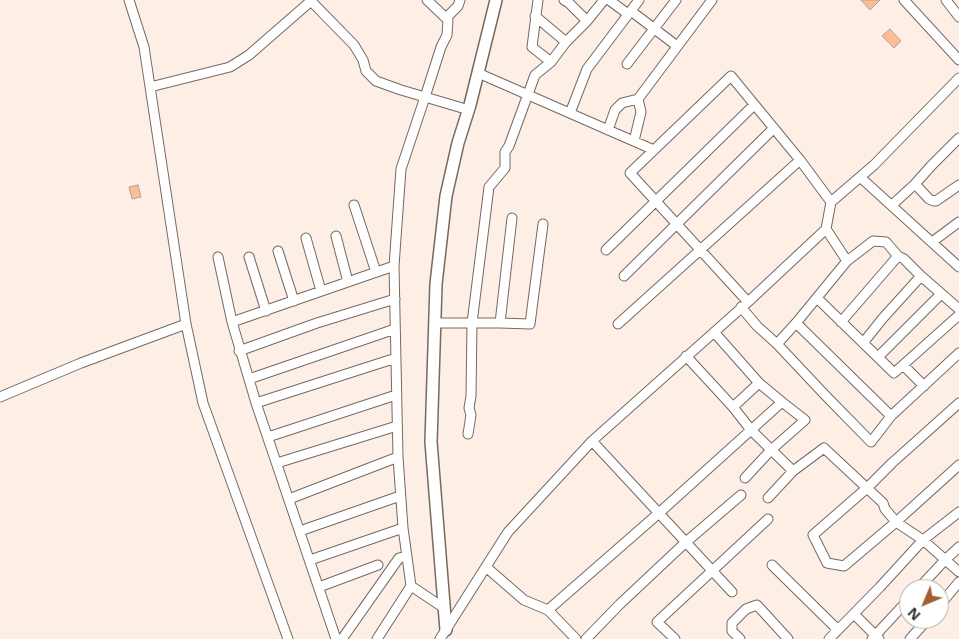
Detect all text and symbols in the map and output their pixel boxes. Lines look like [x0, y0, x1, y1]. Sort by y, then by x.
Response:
north arrow [899, 579, 949, 629]
text: N [903, 604, 924, 625]

